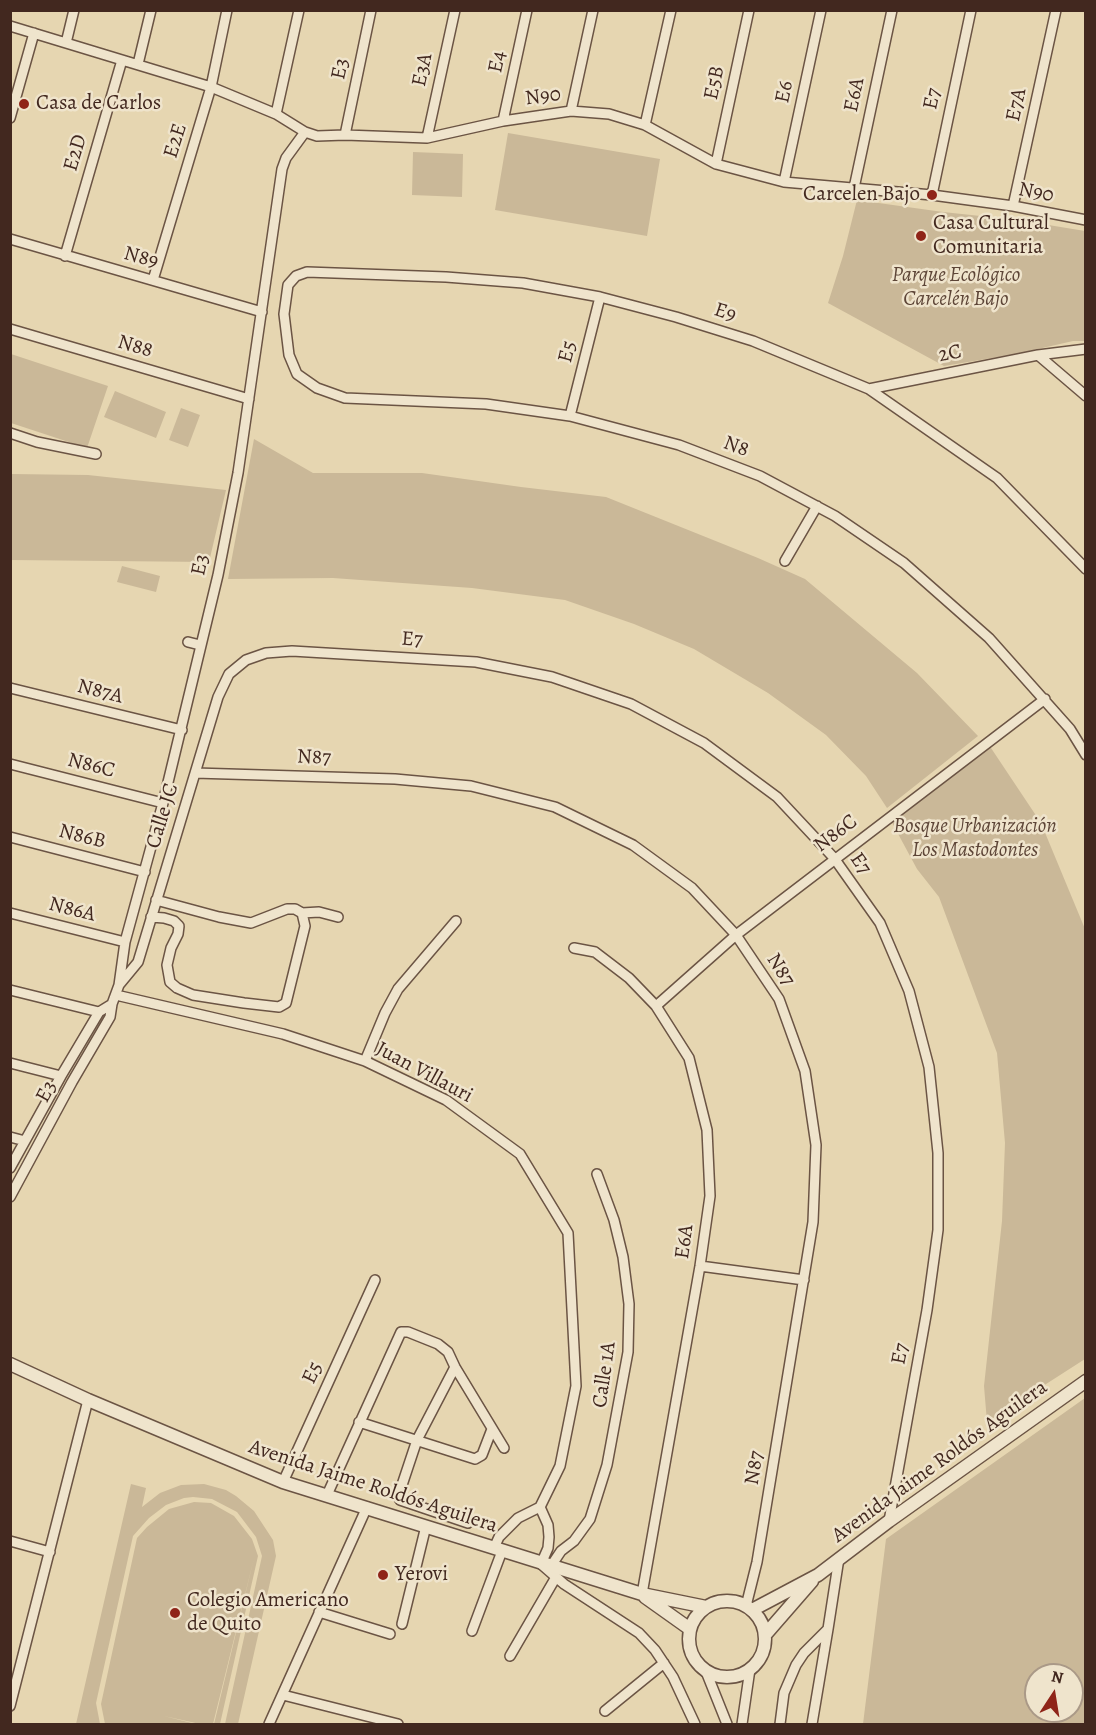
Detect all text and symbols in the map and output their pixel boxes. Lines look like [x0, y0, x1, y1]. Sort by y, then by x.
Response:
street label: E4 [483, 49, 513, 75]
street label: E3A [407, 51, 439, 89]
street label: E3 [326, 56, 356, 82]
street label: E5B [699, 64, 731, 102]
street label: E6A [839, 76, 871, 114]
street label: E6 [770, 79, 800, 105]
street label: N90 [523, 82, 563, 112]
street label: E7 [918, 86, 948, 112]
street label: E7A [1001, 86, 1033, 124]
place label: Casa de Carlos [36, 91, 161, 117]
marker: Casa de Carlos [17, 97, 31, 111]
street label: E2E [159, 121, 193, 161]
street label: E2D [59, 132, 93, 174]
street label: N90 [1016, 177, 1056, 209]
place label: Carcelen Bajo [803, 182, 920, 208]
marker: Carcelen Bajo [925, 188, 939, 202]
place label: Casa Cultural Comunitaria [933, 211, 1049, 261]
marker: Casa Cultural Comunitaria [914, 229, 928, 243]
street label: N89 [121, 241, 161, 275]
park label: Parque Ecológico Carcelén Bajo [892, 263, 1020, 313]
street label: E9 [711, 298, 739, 328]
street label: N88 [114, 330, 156, 364]
street label: E5 [553, 339, 583, 365]
street label: 2C [936, 339, 964, 369]
street label: N8 [720, 431, 752, 463]
street label: E3 [186, 552, 216, 578]
street label: E7 [401, 627, 423, 653]
street label: N87A [74, 674, 126, 710]
street label: N87 [297, 745, 331, 771]
street label: N86C [65, 748, 117, 784]
street label: Calle JC [141, 780, 185, 852]
street label: N86C [809, 809, 863, 859]
park label: Bosque Urbanización Los Mastodontes [893, 814, 1057, 864]
street label: N86B [56, 819, 108, 855]
street label: E7 [844, 848, 876, 880]
street label: N86A [46, 892, 98, 928]
street label: N87 [760, 949, 800, 991]
street label: Juan Villauri [371, 1037, 477, 1109]
street label: E3 [31, 1077, 63, 1107]
street label: E6A [670, 1223, 700, 1261]
street label: Calle 1A [588, 1340, 622, 1410]
street label: E7 [887, 1341, 915, 1367]
street label: E5 [297, 1358, 329, 1388]
street label: Avenida Jaime Roldós Aguilera [827, 1375, 1053, 1549]
street label: Avenida Jaime Roldós Aguilera [245, 1435, 501, 1539]
street label: N87 [740, 1449, 770, 1487]
place label: Yerovi [395, 1562, 448, 1588]
marker: Yerovi [376, 1568, 390, 1582]
place label: Colegio Americano de Quito [187, 1588, 349, 1638]
marker: Colegio Americano de Quito [168, 1606, 182, 1620]
north arrow [1024, 1663, 1084, 1723]
text: N [1049, 1665, 1065, 1689]

